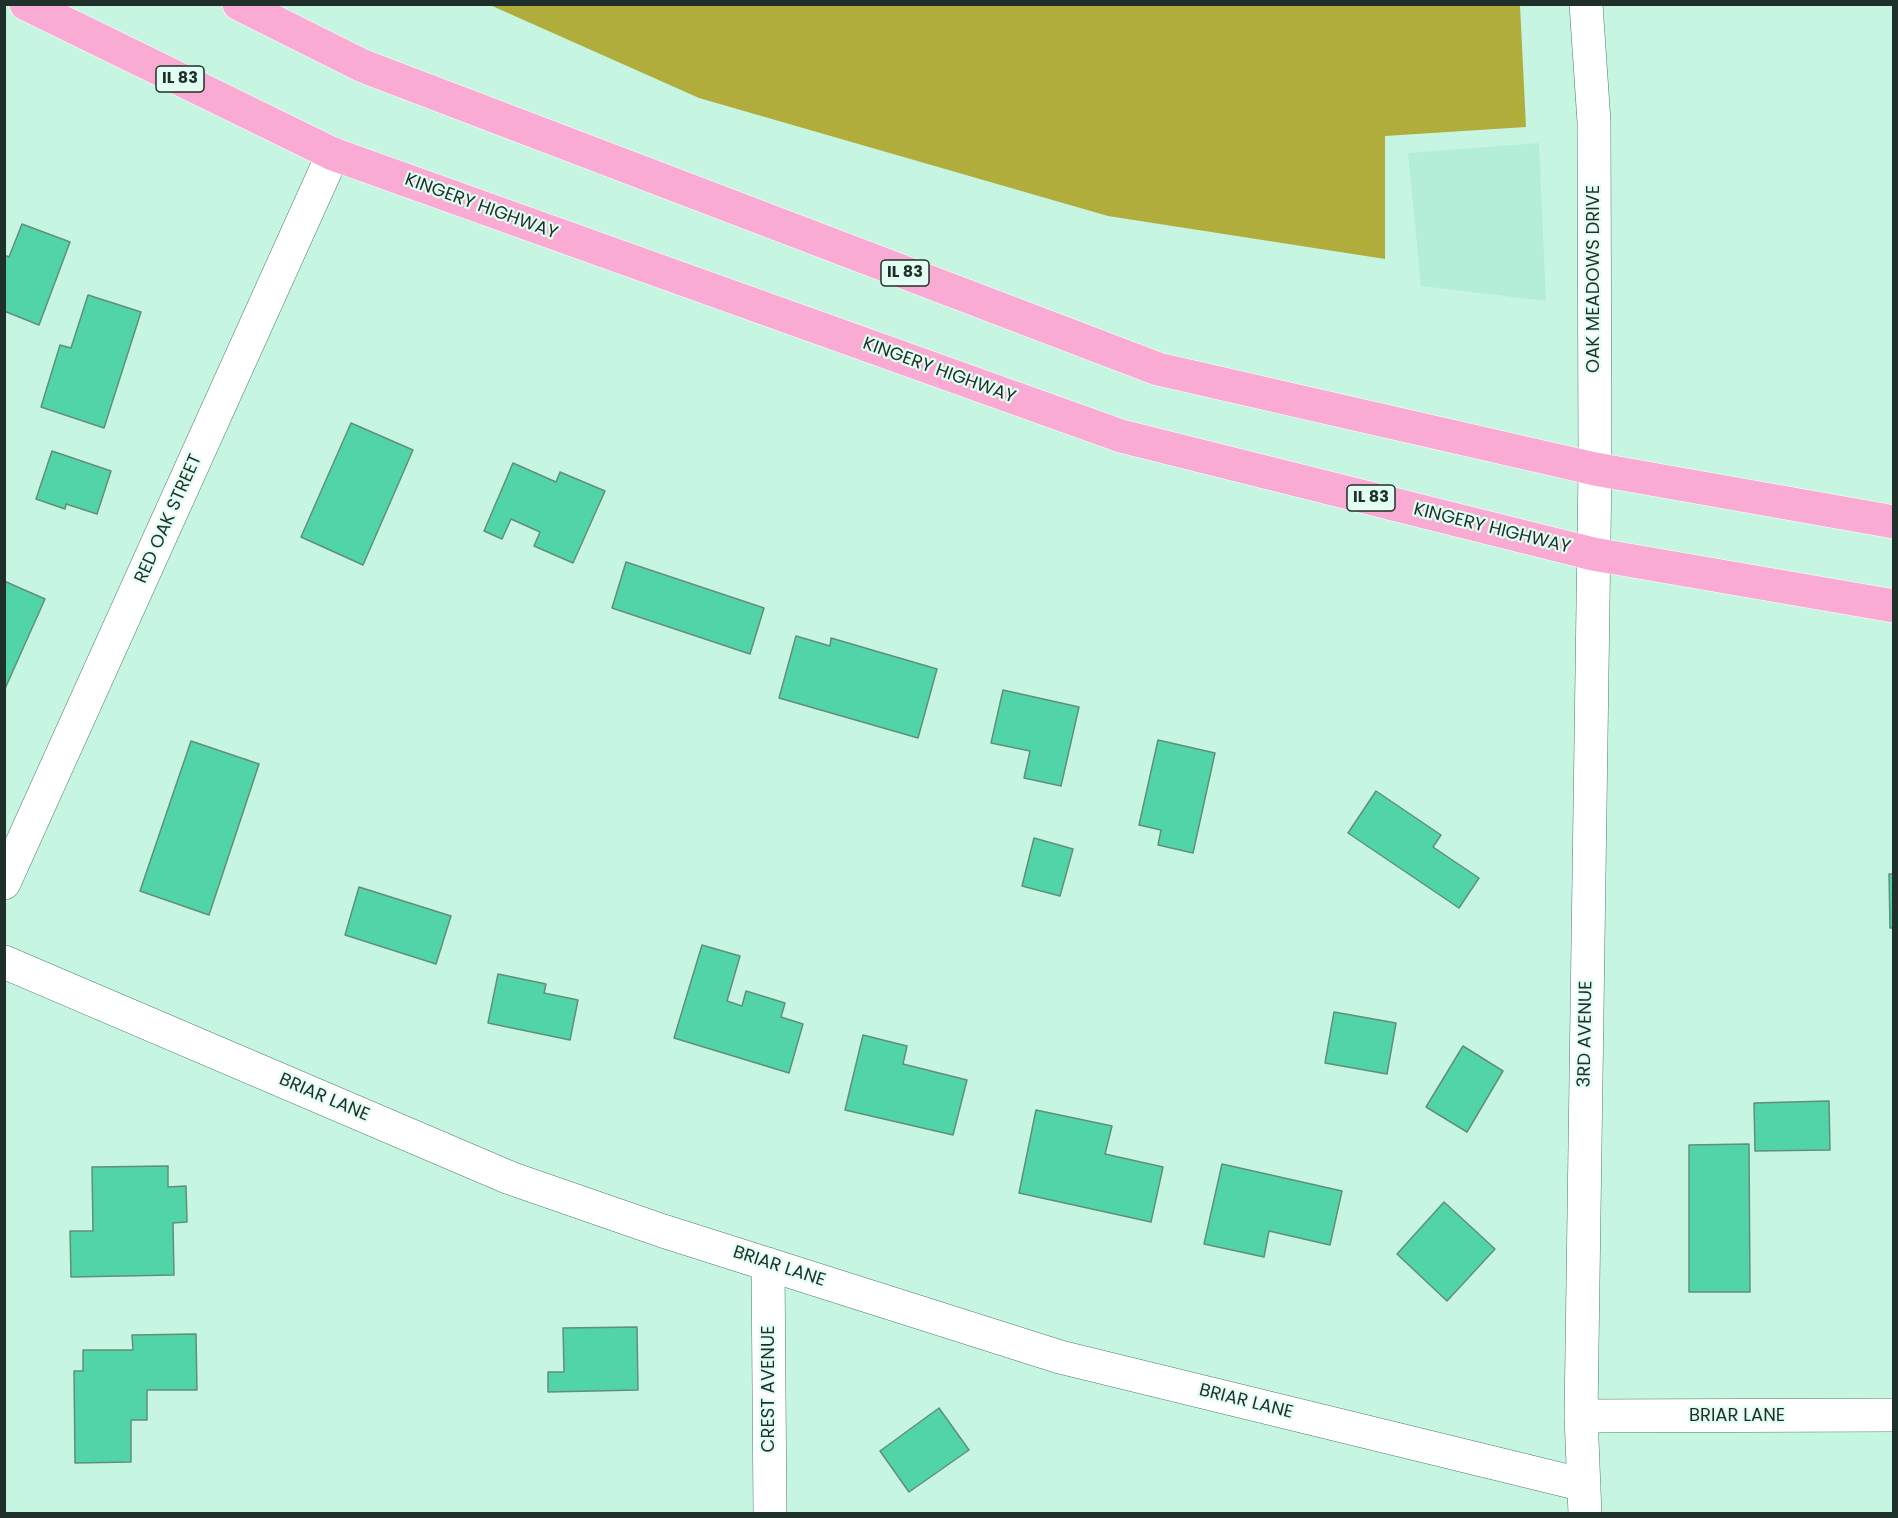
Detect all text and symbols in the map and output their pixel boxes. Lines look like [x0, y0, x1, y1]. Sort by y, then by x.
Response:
road number: IL 83 [156, 66, 204, 92]
street label: KINGERY HIGHWAY [402, 169, 560, 245]
street label: OAK MEADOWS DRIVE [1583, 185, 1605, 373]
road number: IL 83 [881, 260, 929, 286]
street label: KINGERY HIGHWAY [860, 333, 1018, 409]
street label: RED OAK STREET [131, 451, 207, 587]
road number: IL 83 [1347, 485, 1395, 511]
street label: KINGERY HIGHWAY [1411, 499, 1573, 559]
street label: 3RD AVENUE [1574, 980, 1598, 1088]
street label: BRIAR LANE [276, 1069, 372, 1127]
street label: BRIAR LANE [730, 1242, 828, 1292]
street label: CREST AVENUE [758, 1326, 780, 1452]
street label: BRIAR LANE [1197, 1380, 1295, 1424]
street label: BRIAR LANE [1689, 1405, 1785, 1427]

